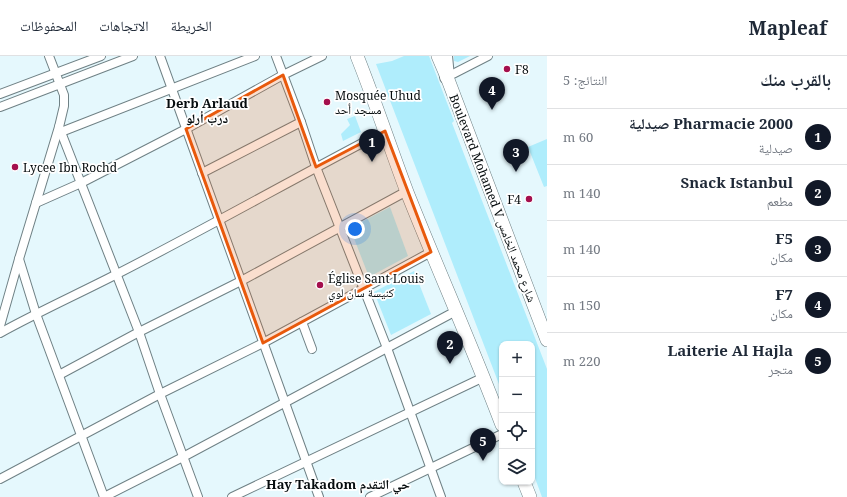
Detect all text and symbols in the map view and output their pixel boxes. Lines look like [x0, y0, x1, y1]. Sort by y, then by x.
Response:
text: Mapleaf [749, 15, 827, 41]
text: المحفوظات [20, 16, 77, 35]
text: الاتجاهات [99, 16, 149, 35]
text: الخريطة [171, 16, 212, 35]
place label: F8 [515, 61, 529, 78]
marker: F8 [502, 64, 512, 74]
text: بالقرب منك [760, 68, 831, 91]
text: النتائج: 5 [563, 71, 607, 89]
pin: 4 [479, 77, 505, 110]
place label: Mosquée Uhud مسجد أحد [335, 87, 421, 118]
street label: Boulevard Mohamed V شارع محمد الخامس [445, 91, 541, 305]
district label: Derb Arlaud درب أرلو [166, 94, 249, 127]
marker: Mosquée Uhud مسجد أحد [322, 97, 332, 107]
text: Pharmacie 2000 صيدلية [629, 113, 793, 133]
text: 60 m [563, 128, 593, 146]
text: 1 [814, 128, 822, 146]
pin: 1 [359, 129, 385, 162]
pin: 3 [503, 139, 529, 172]
text: صيدلية [759, 139, 793, 157]
place label: Lycee Ibn Rochd [23, 159, 118, 176]
marker: Lycee Ibn Rochd [10, 162, 20, 172]
text: Snack Istanbul [681, 172, 793, 192]
text: 140 m [563, 184, 601, 202]
text: 2 [814, 184, 822, 202]
place label: F4 [507, 191, 521, 208]
text: مطعم [767, 192, 793, 210]
marker: F4 [524, 194, 534, 204]
your location [345, 219, 365, 239]
text: F5 [775, 228, 793, 248]
text: 140 m [563, 240, 601, 258]
text: 3 [814, 240, 822, 258]
text: مكان [770, 248, 793, 266]
place label: Église Sant Louis كنيسة سان لوي [328, 270, 424, 303]
marker: Église Sant Louis كنيسة سان لوي [315, 280, 325, 290]
text: F7 [775, 284, 793, 304]
text: 150 m [563, 296, 601, 314]
text: 4 [814, 296, 822, 314]
text: مكان [770, 304, 793, 322]
pin: 2 [437, 331, 463, 364]
text: Laiterie Al Hajla [667, 340, 793, 360]
map controls [499, 341, 535, 485]
button: + [499, 341, 535, 377]
text: 220 m [563, 352, 601, 370]
text: 5 [814, 352, 822, 370]
text: متجر [768, 360, 793, 378]
button: − [499, 377, 535, 413]
button: locate [499, 413, 535, 449]
pin: 5 [470, 428, 496, 461]
button: layers [499, 449, 535, 485]
district label: Hay Takadom حي التقدم [266, 475, 410, 495]

